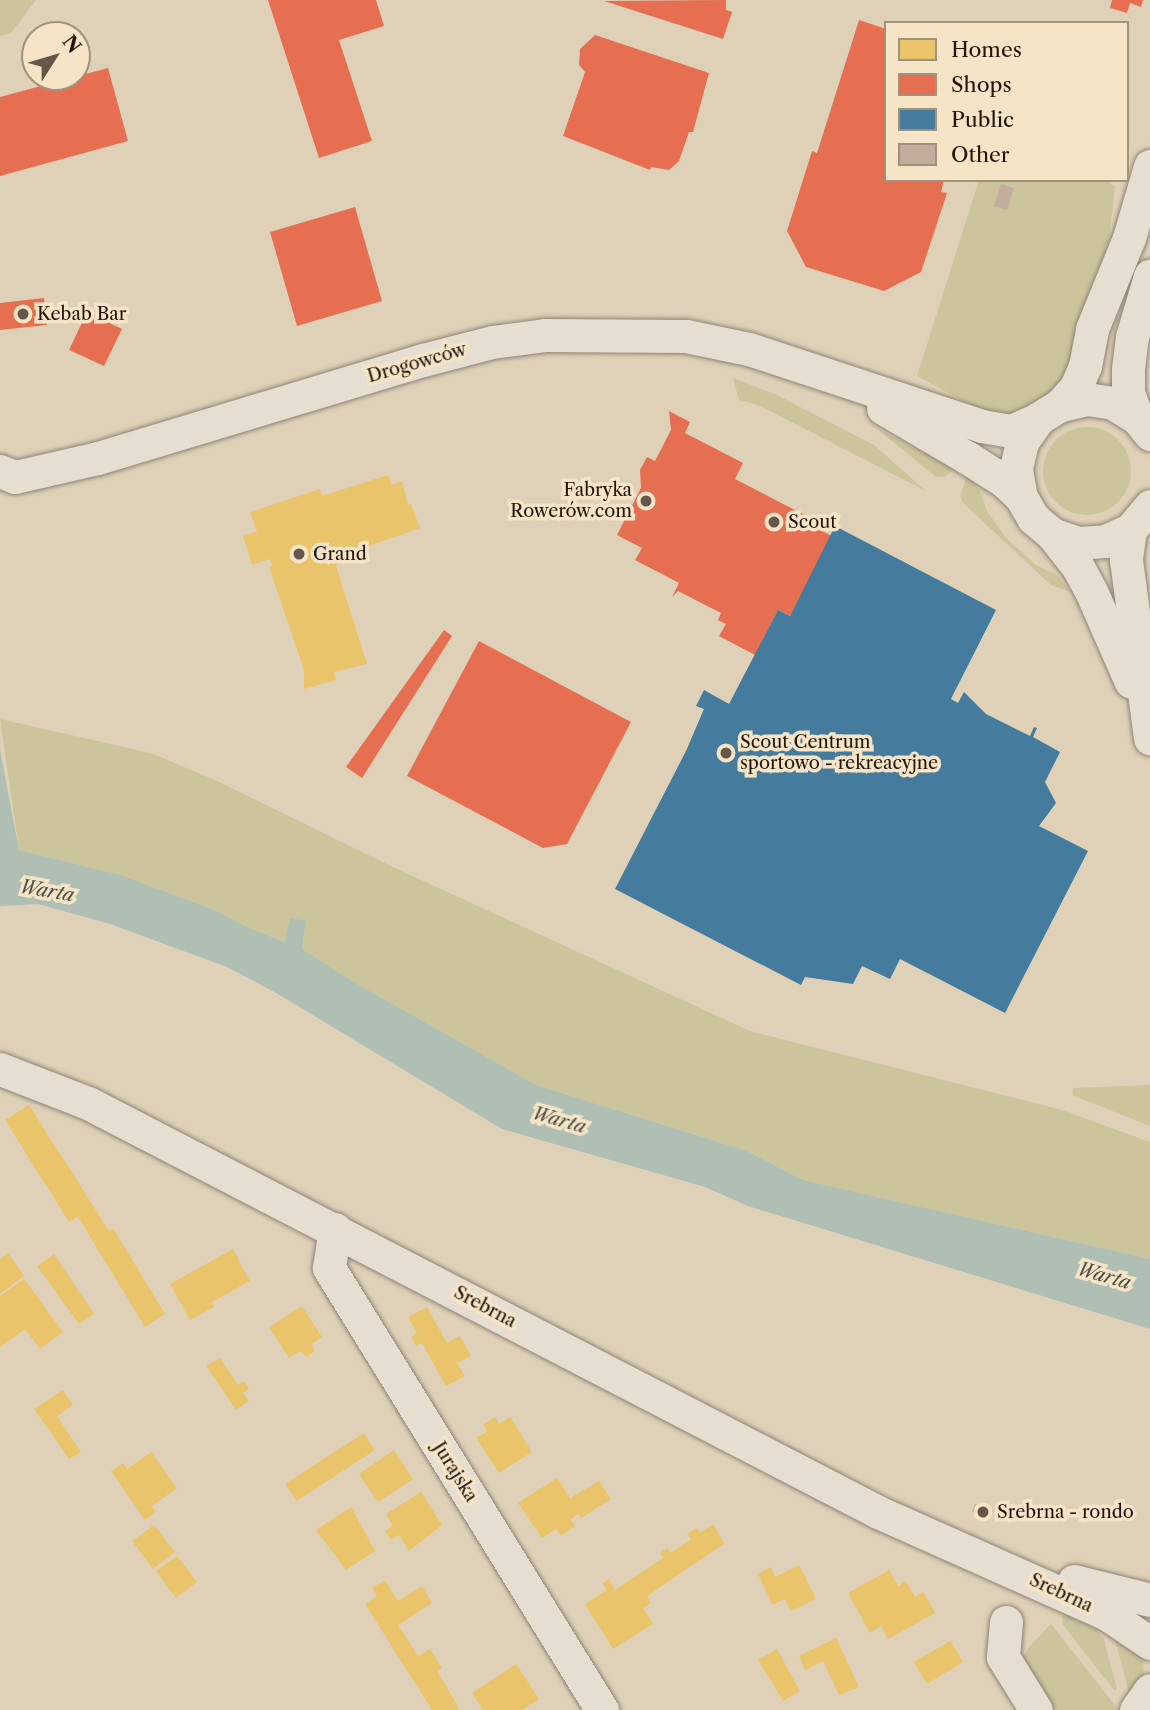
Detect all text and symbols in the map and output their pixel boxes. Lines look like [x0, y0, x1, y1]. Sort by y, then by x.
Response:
north arrow [21, 21, 91, 91]
legend [884, 21, 1129, 182]
text: N [57, 31, 86, 58]
text: Homes [951, 37, 1022, 62]
text: Shops [951, 72, 1012, 97]
text: Public [951, 107, 1014, 132]
text: Other [951, 142, 1010, 167]
place label: Kebab Bar [37, 303, 126, 325]
marker: Kebab Bar [15, 306, 31, 322]
street label: Drogowców [365, 339, 469, 387]
place label: Fabryka Rowerów.com [510, 480, 632, 522]
marker: Fabryka Rowerów.com [638, 493, 654, 509]
place label: Scout [788, 511, 837, 533]
marker: Scout [766, 514, 782, 530]
place label: Grand [313, 543, 367, 565]
marker: Grand [291, 546, 307, 562]
place label: Scout Centrum sportowo - rekreacyjne [740, 732, 938, 774]
marker: Scout Centrum sportowo - rekreacyjne [718, 745, 734, 761]
water label: Warta [18, 875, 76, 907]
water label: Warta [529, 1101, 589, 1139]
water label: Warta [1074, 1257, 1134, 1295]
street label: Srebrna [450, 1282, 520, 1332]
street label: Jurajska [428, 1438, 482, 1506]
place label: Srebrna - rondo [997, 1501, 1134, 1523]
marker: Srebrna - rondo [975, 1504, 991, 1520]
street label: Srebrna [1026, 1569, 1096, 1617]

